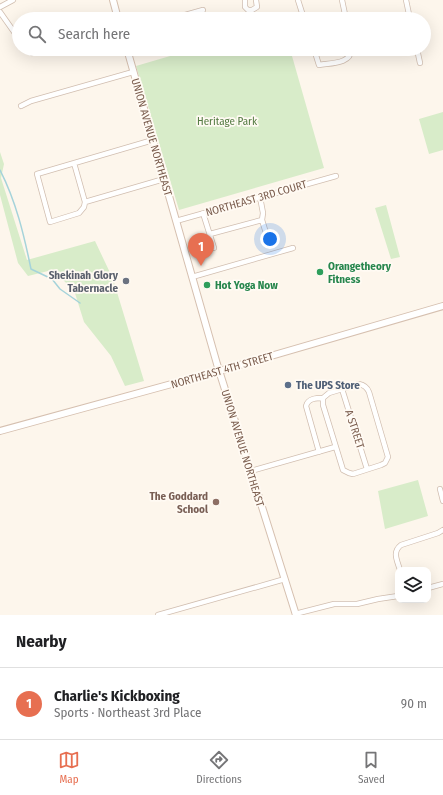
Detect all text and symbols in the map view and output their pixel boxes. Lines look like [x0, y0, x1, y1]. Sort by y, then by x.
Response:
search box [12, 12, 431, 56]
icon: search [26, 23, 48, 45]
text: Search here [58, 25, 130, 43]
street label: UNION AVENUE NORTHEAST [128, 77, 175, 198]
park label: Heritage Park [197, 115, 258, 128]
street label: NORTHEAST 3RD COURT [204, 178, 309, 219]
your location [260, 229, 280, 249]
pin: 1 [188, 233, 214, 266]
place label: Orangetheory Fitness [328, 260, 392, 286]
marker: Orangetheory Fitness [315, 267, 325, 277]
place label: Shekinah Glory Tabernacle [49, 269, 119, 295]
marker: Shekinah Glory Tabernacle [121, 276, 131, 286]
place label: Hot Yoga Now [215, 279, 278, 292]
marker: Hot Yoga Now [202, 280, 212, 290]
street label: NORTHEAST 4TH STREET [169, 349, 276, 391]
place label: The UPS Store [296, 379, 360, 392]
marker: The UPS Store [283, 380, 293, 390]
street label: UNION AVENUE NORTHEAST [218, 388, 267, 509]
street label: A STREET [342, 408, 367, 451]
place label: The Goddard School [149, 490, 209, 516]
marker: The Goddard School [211, 497, 221, 507]
map controls [395, 567, 431, 603]
button: layers [395, 567, 431, 603]
text: Nearby [16, 631, 67, 652]
text: Charlie's Kickboxing [54, 687, 180, 705]
text: 1 [26, 696, 32, 711]
text: 90 m [401, 696, 427, 711]
text: Sports · Northeast 3rd Place [54, 705, 201, 720]
tab: Map [58, 749, 80, 786]
tab: Directions [196, 749, 242, 786]
tab: Saved [358, 749, 385, 786]

